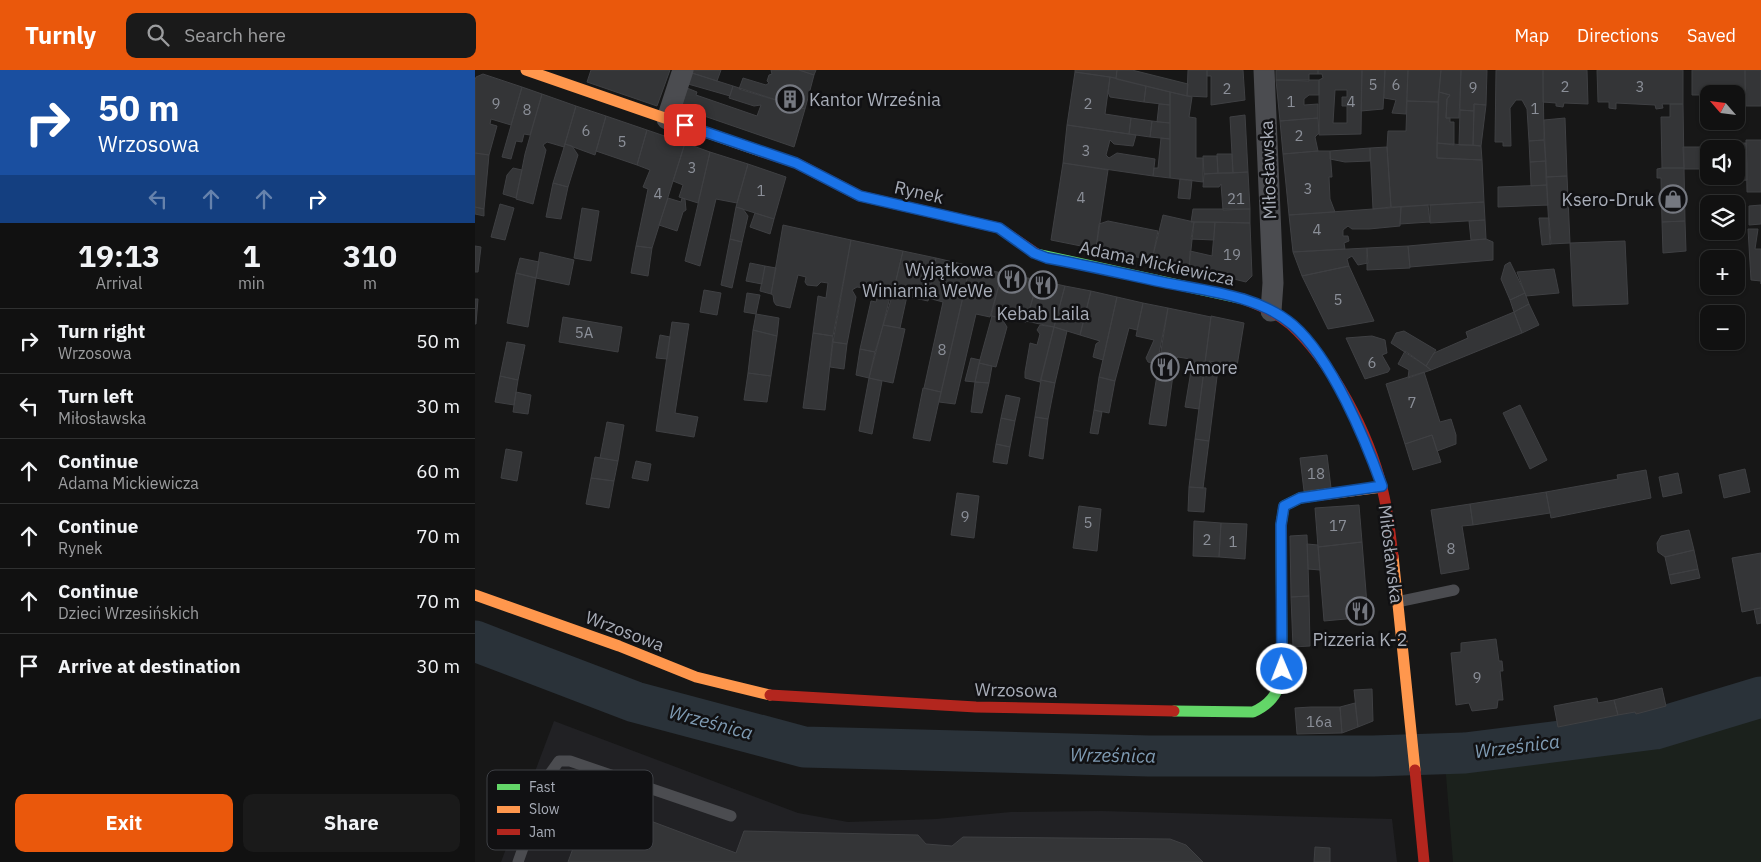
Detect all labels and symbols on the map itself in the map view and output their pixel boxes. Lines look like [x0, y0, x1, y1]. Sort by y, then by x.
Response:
house number: 5 [1368, 75, 1378, 94]
house number: 6 [1391, 75, 1401, 94]
house number: 2 [1560, 77, 1570, 96]
house number: 3 [1635, 77, 1645, 96]
house number: 9 [1468, 78, 1478, 97]
house number: 2 [1222, 79, 1232, 98]
building icon: Kantor Września [775, 84, 805, 114]
north arrow [1700, 85, 1745, 130]
place label: Kantor Września [809, 88, 941, 111]
house number: 1 [1286, 92, 1296, 111]
house number: 4 [1346, 92, 1356, 111]
house number: 9 [491, 94, 501, 113]
house number: 2 [1083, 94, 1093, 113]
house number: 1 [1530, 99, 1540, 118]
house number: 8 [522, 100, 532, 119]
pin [664, 104, 706, 146]
street label: Miłosławska [1255, 120, 1281, 220]
house number: 6 [581, 121, 591, 140]
house number: 2 [1294, 126, 1304, 145]
house number: 5 [617, 132, 627, 151]
house number: 3 [1081, 141, 1091, 160]
house number: 3 [687, 158, 697, 177]
street label: Rynek [892, 175, 946, 209]
house number: 3 [1303, 179, 1313, 198]
house number: 1 [756, 181, 766, 200]
house number: 4 [653, 184, 663, 203]
shop icon: Ksero-Druk [1658, 184, 1688, 214]
house number: 4 [1076, 188, 1086, 207]
place label: Ksero-Druk [1562, 188, 1655, 211]
house number: 21 [1227, 189, 1245, 208]
house number: 4 [1312, 220, 1322, 239]
street label: Adama Mickiewicza [1077, 235, 1237, 291]
house number: 19 [1223, 245, 1241, 264]
place label: Wyjątkowa Winiarnia WeWe [862, 258, 993, 302]
restaurant icon: Wyjątkowa Winiarnia WeWe [997, 264, 1027, 294]
restaurant icon: Kebab Laila [1028, 270, 1058, 300]
house number: 5 [1333, 290, 1343, 309]
place label: Kebab Laila [996, 302, 1090, 325]
house number: 5A [575, 323, 594, 342]
house number: 8 [937, 340, 947, 359]
restaurant icon: Amore [1150, 352, 1180, 382]
house number: 6 [1367, 353, 1377, 372]
place label: Amore [1184, 356, 1238, 379]
house number: 7 [1407, 393, 1417, 412]
house number: 18 [1307, 464, 1325, 483]
street label: Miłosławska [1374, 503, 1408, 605]
house number: 9 [960, 507, 970, 526]
house number: 5 [1083, 513, 1093, 532]
house number: 17 [1329, 516, 1347, 535]
house number: 2 [1202, 530, 1212, 549]
house number: 1 [1228, 532, 1238, 551]
house number: 8 [1446, 539, 1456, 558]
restaurant icon: Pizzeria K-2 [1345, 596, 1375, 626]
street label: Wrzosowa [582, 605, 668, 657]
place label: Pizzeria K-2 [1312, 628, 1408, 651]
position arrow [1255, 642, 1307, 694]
house number: 9 [1472, 668, 1482, 687]
street label: Wrzosowa [974, 678, 1058, 702]
water label: Wrześnica [666, 699, 756, 745]
house number: 16a [1306, 712, 1332, 731]
water label: Wrześnica [1473, 729, 1561, 763]
water label: Wrześnica [1070, 742, 1156, 768]
legend [487, 770, 653, 850]
text: Fast [529, 778, 555, 796]
text: Slow [529, 800, 560, 818]
text: Jam [529, 823, 556, 841]

